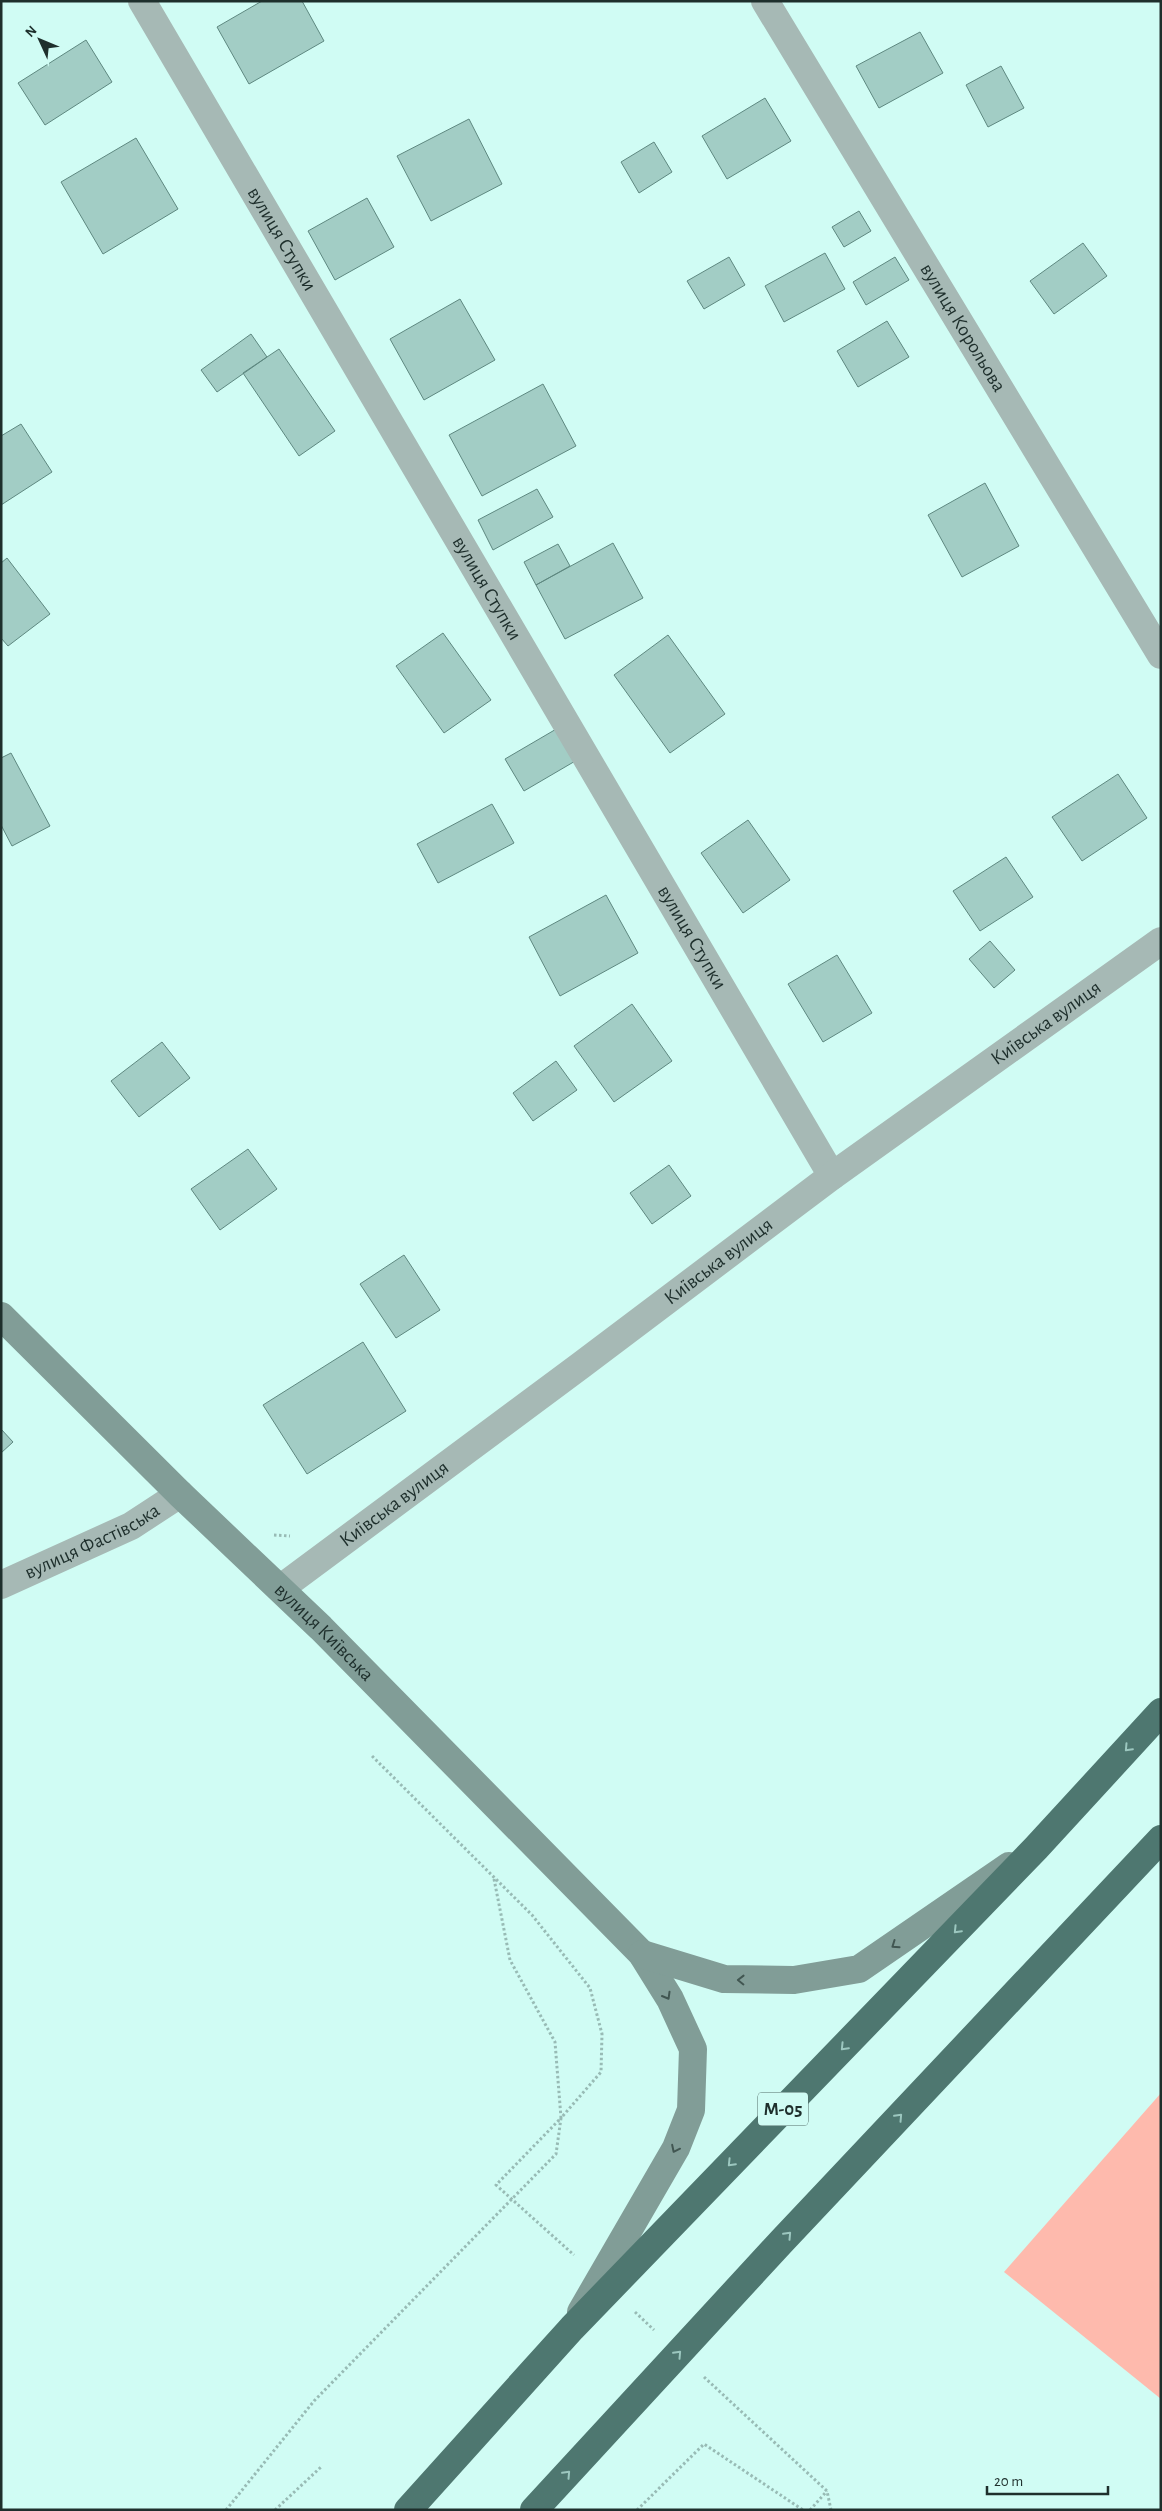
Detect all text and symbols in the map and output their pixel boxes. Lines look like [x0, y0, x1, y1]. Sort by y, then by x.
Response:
north arrow [15, 15, 65, 65]
text: N [23, 23, 40, 40]
street label: вулиця Ступки [244, 184, 320, 294]
street label: вулиця Корольова [916, 260, 1009, 396]
street label: вулиця Ступки [449, 533, 525, 644]
street label: вулиця Ступки [654, 882, 730, 993]
street label: Київська вулиця [987, 977, 1105, 1069]
street label: Київська вулиця [661, 1214, 777, 1309]
street label: Київська вулиця [336, 1457, 452, 1551]
street label: вулиця Фастівська [22, 1500, 163, 1583]
street label: вулиця Київська [271, 1579, 377, 1685]
one-way arrow [1125, 1742, 1134, 1751]
one-way arrow [954, 1924, 963, 1933]
one-way arrow [891, 1939, 901, 1948]
one-way arrow [736, 1975, 744, 1985]
one-way arrow [661, 1990, 671, 1999]
one-way arrow [841, 2041, 850, 2050]
road number: М-05 [758, 2092, 808, 2126]
one-way arrow [893, 2113, 902, 2122]
one-way arrow [671, 2144, 681, 2153]
one-way arrow [728, 2158, 737, 2167]
one-way arrow [782, 2231, 791, 2240]
one-way arrow [672, 2351, 681, 2360]
scale bar [987, 2464, 1108, 2496]
one-way arrow [562, 2470, 571, 2479]
text: 20 m [994, 2474, 1023, 2489]

